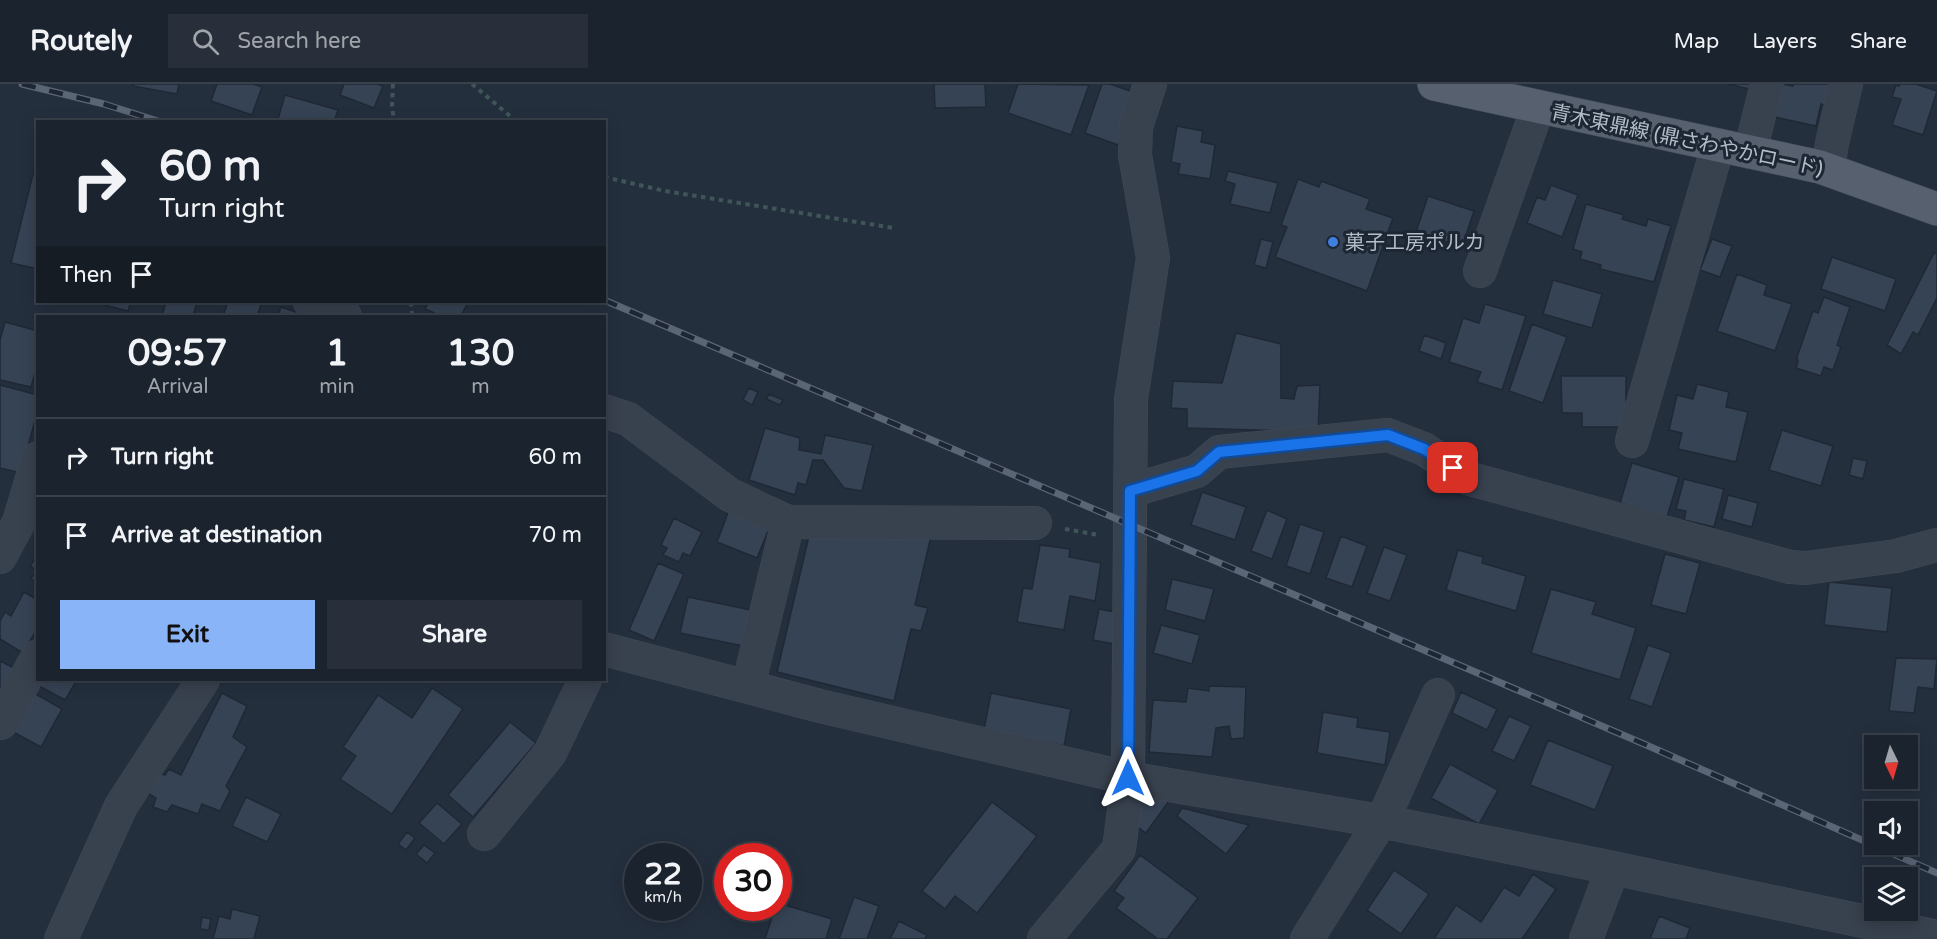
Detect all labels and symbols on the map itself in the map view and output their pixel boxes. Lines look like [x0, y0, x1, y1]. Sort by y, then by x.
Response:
street label: 青木東鼎線 (鼎さわやかロード) [1548, 100, 1825, 182]
place label: 菓子工房ポルカ [1345, 231, 1484, 255]
marker: 菓子工房ポルカ [1326, 235, 1340, 249]
pin [1427, 442, 1478, 493]
north arrow [1864, 735, 1918, 789]
position arrow [1096, 746, 1160, 810]
speed limit sign: 30 [714, 843, 792, 921]

